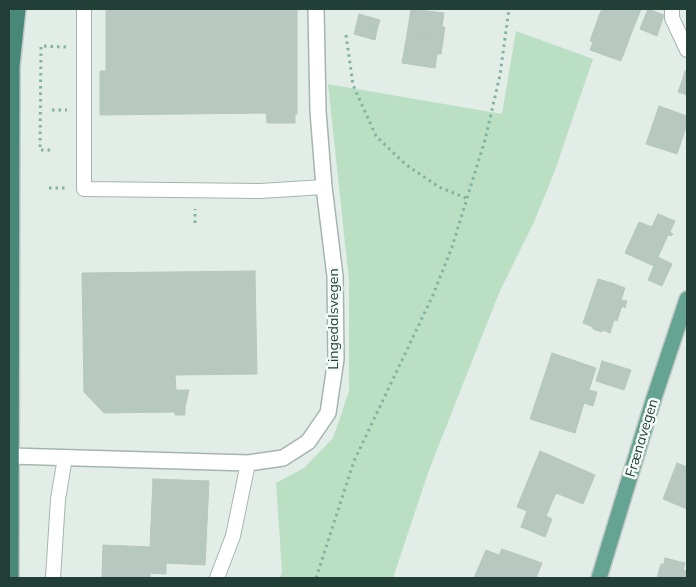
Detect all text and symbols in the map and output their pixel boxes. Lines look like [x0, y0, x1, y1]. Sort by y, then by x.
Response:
street label: Lingedalsvegen [326, 268, 342, 370]
street label: Frænavegen [622, 397, 662, 479]

